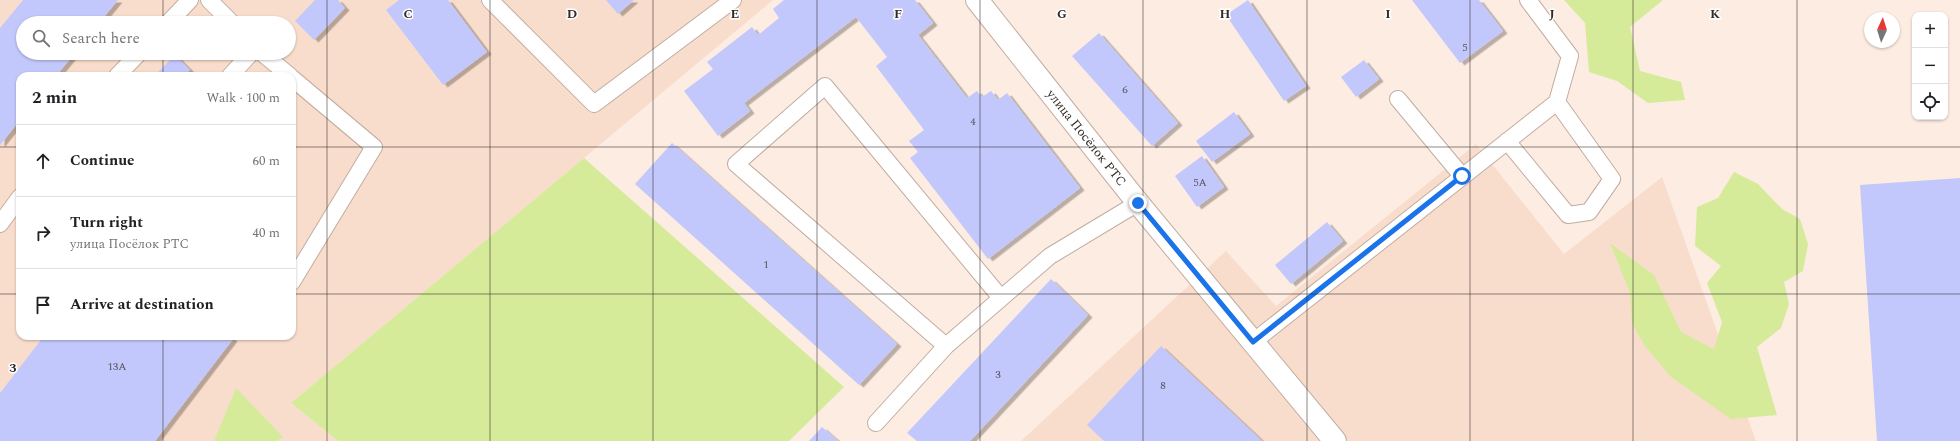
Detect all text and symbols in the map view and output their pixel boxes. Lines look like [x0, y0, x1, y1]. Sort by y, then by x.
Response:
text: C [403, 4, 413, 24]
text: D [567, 4, 577, 24]
text: E [731, 4, 740, 24]
text: F [894, 4, 902, 24]
text: G [1057, 4, 1067, 24]
text: H [1220, 4, 1231, 24]
text: I [1385, 4, 1391, 24]
text: J [1549, 4, 1555, 24]
text: K [1710, 4, 1720, 24]
north arrow [1864, 12, 1900, 48]
map controls [1912, 12, 1948, 120]
button: + [1912, 12, 1948, 48]
search box [16, 16, 296, 60]
icon: search [30, 27, 52, 49]
text: Search here [62, 27, 140, 50]
house number: 5 [1462, 39, 1468, 56]
button: − [1912, 48, 1948, 84]
house number: 6 [1122, 81, 1128, 98]
street label: улица Посёлок РТС [1041, 84, 1131, 191]
button: locate [1912, 84, 1948, 120]
text: 2 min [32, 85, 77, 111]
text: Walk · 100 m [206, 88, 280, 108]
house number: 4 [970, 113, 976, 130]
text: Continue [70, 149, 135, 172]
icon: ahead [32, 150, 54, 172]
text: 60 m [253, 151, 280, 171]
route start [1453, 167, 1471, 185]
house number: 5А [1193, 174, 1207, 191]
route end [1129, 194, 1147, 212]
text: Turn right [70, 211, 143, 234]
icon: right [32, 222, 54, 244]
text: 40 m [253, 223, 280, 243]
text: улица Посёлок РТС [70, 234, 189, 254]
house number: 1 [763, 256, 769, 273]
text: Arrive at destination [70, 293, 214, 316]
icon: arrive [32, 294, 54, 316]
text: 3 [9, 358, 17, 378]
house number: 13А [107, 358, 127, 375]
house number: 3 [995, 366, 1001, 383]
house number: 8 [1160, 377, 1166, 394]

